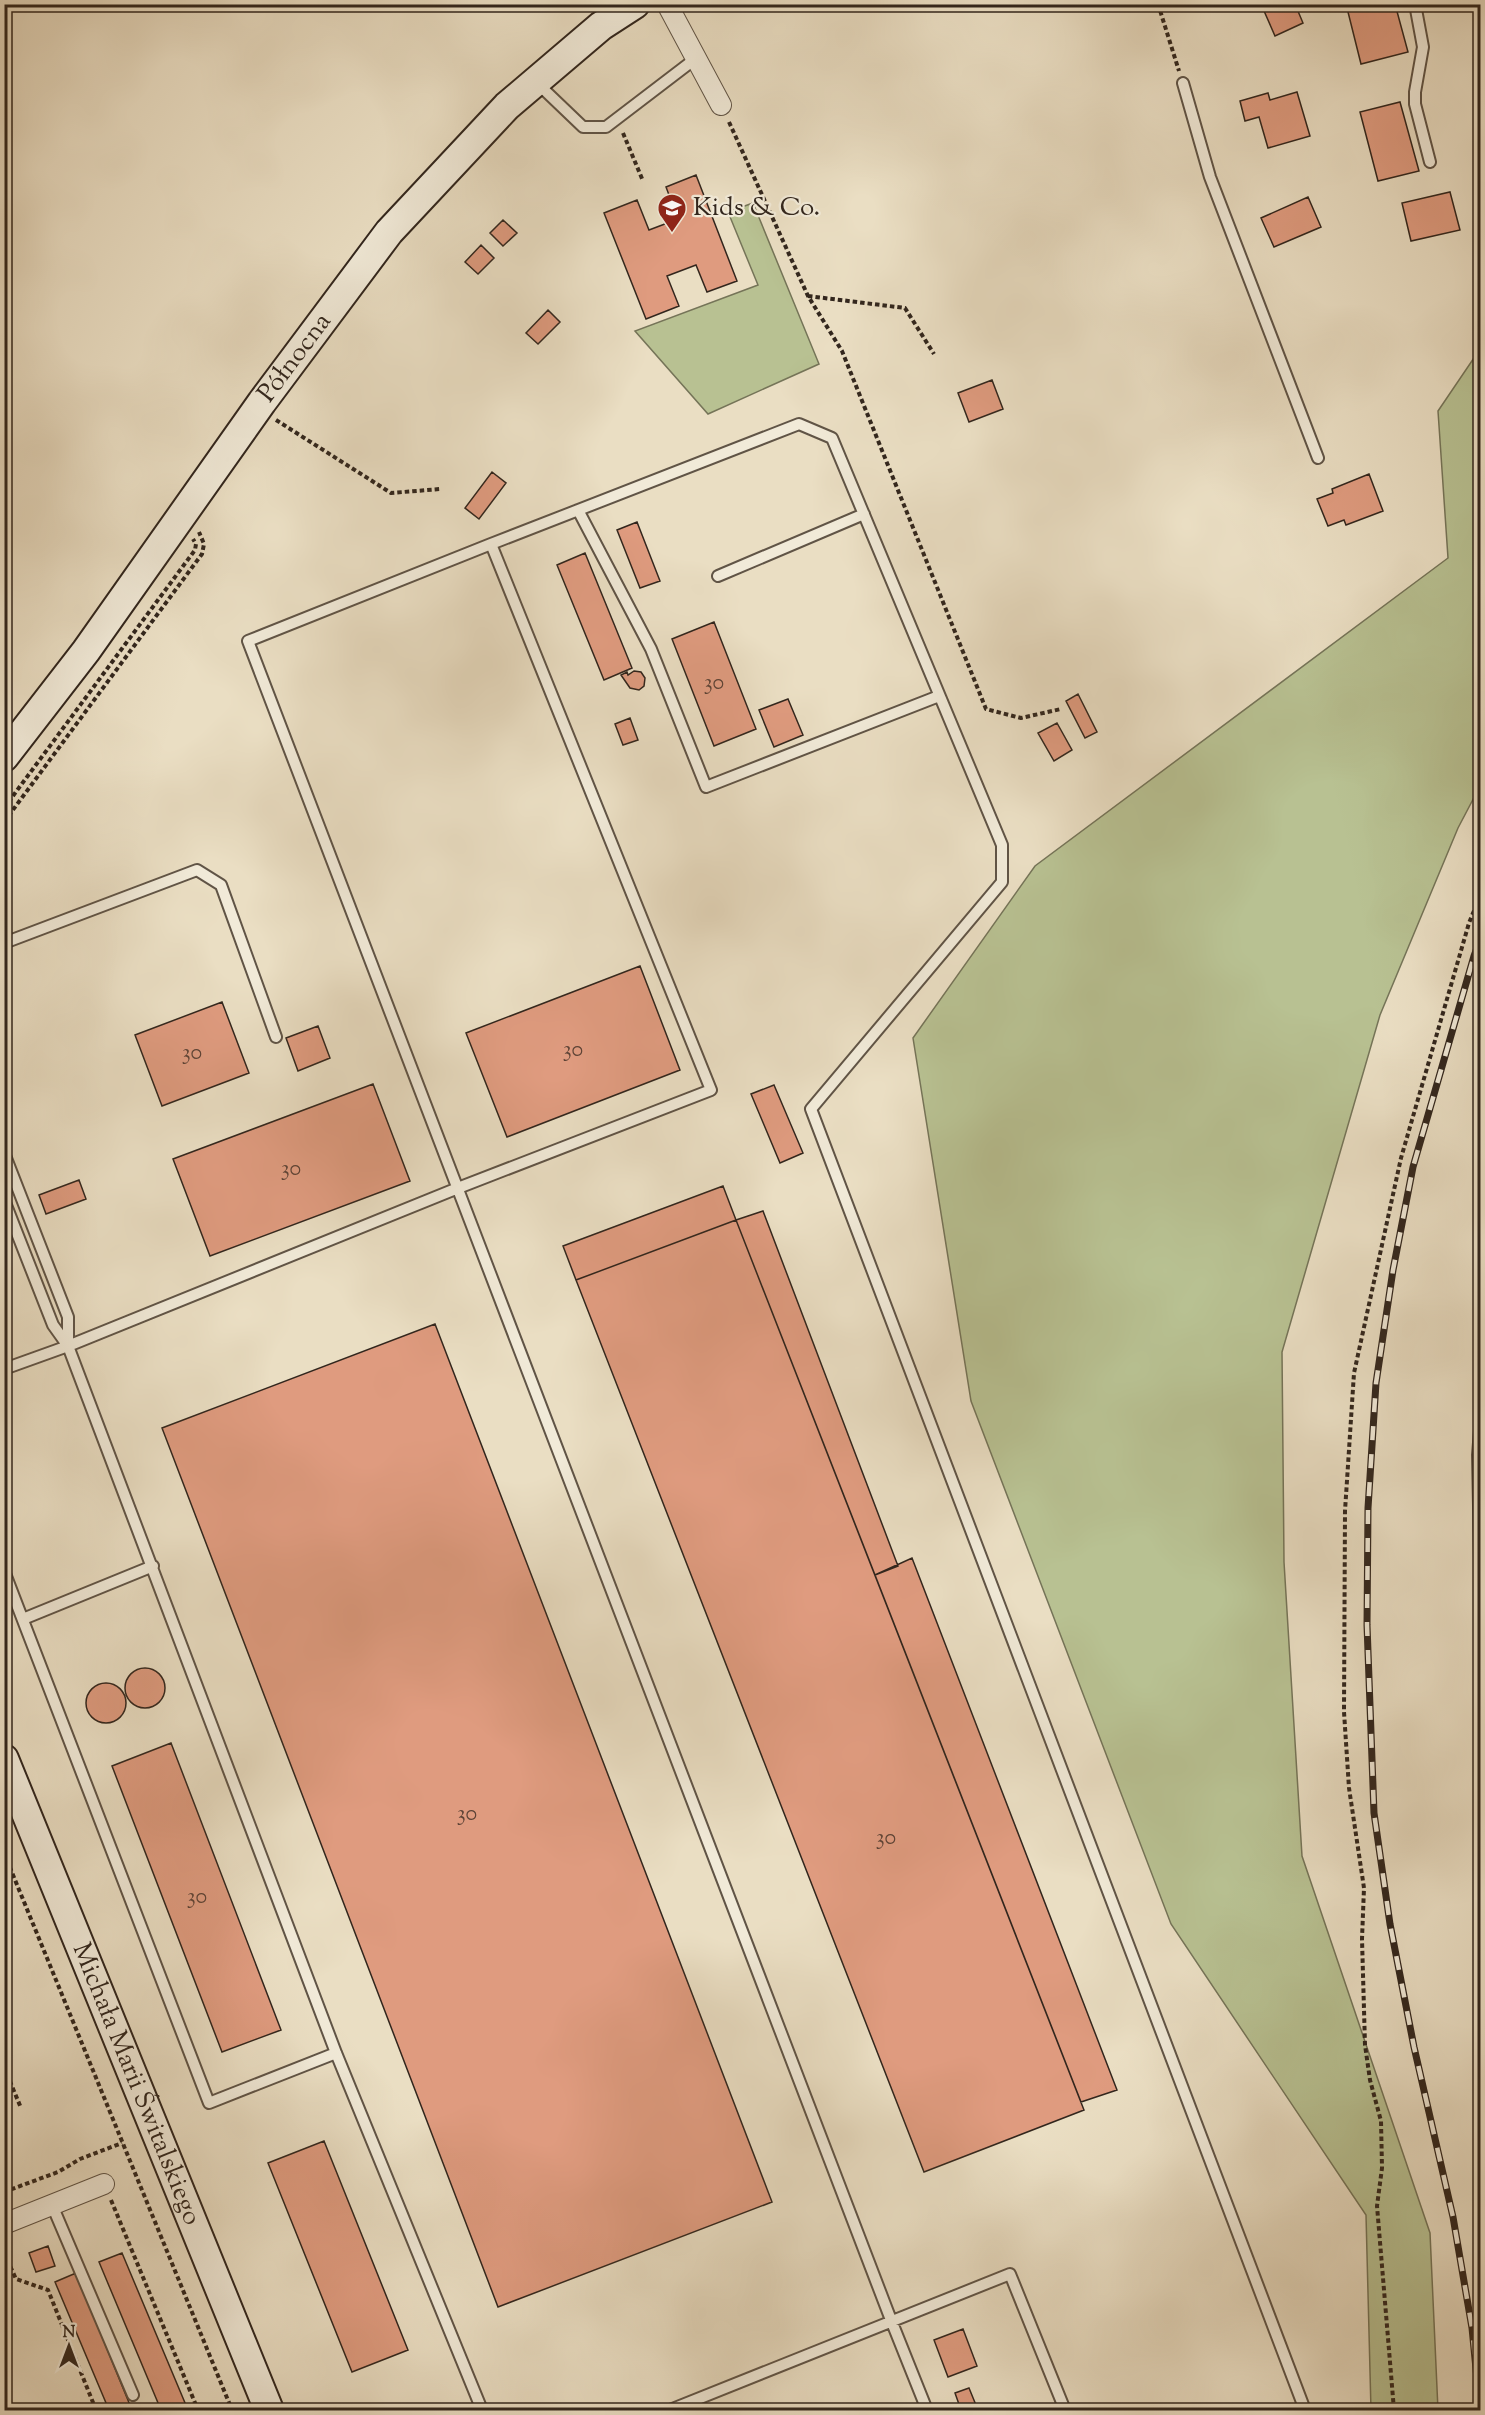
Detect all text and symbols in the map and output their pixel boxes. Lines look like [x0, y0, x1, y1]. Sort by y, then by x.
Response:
place label: Kids & Co. [693, 190, 820, 227]
school or university icon: Kids & Co. [656, 192, 688, 234]
street label: Północna [249, 305, 341, 410]
house number: 30 [704, 668, 724, 700]
house number: 30 [563, 1035, 583, 1067]
house number: 30 [182, 1038, 202, 1070]
house number: 30 [281, 1154, 301, 1186]
house number: 30 [457, 1799, 477, 1831]
house number: 30 [876, 1823, 896, 1855]
house number: 30 [187, 1882, 207, 1914]
street label: Michała Marii Świtalskiego [62, 1938, 210, 2231]
north arrow [39, 2316, 99, 2376]
text: N [63, 2322, 76, 2345]

